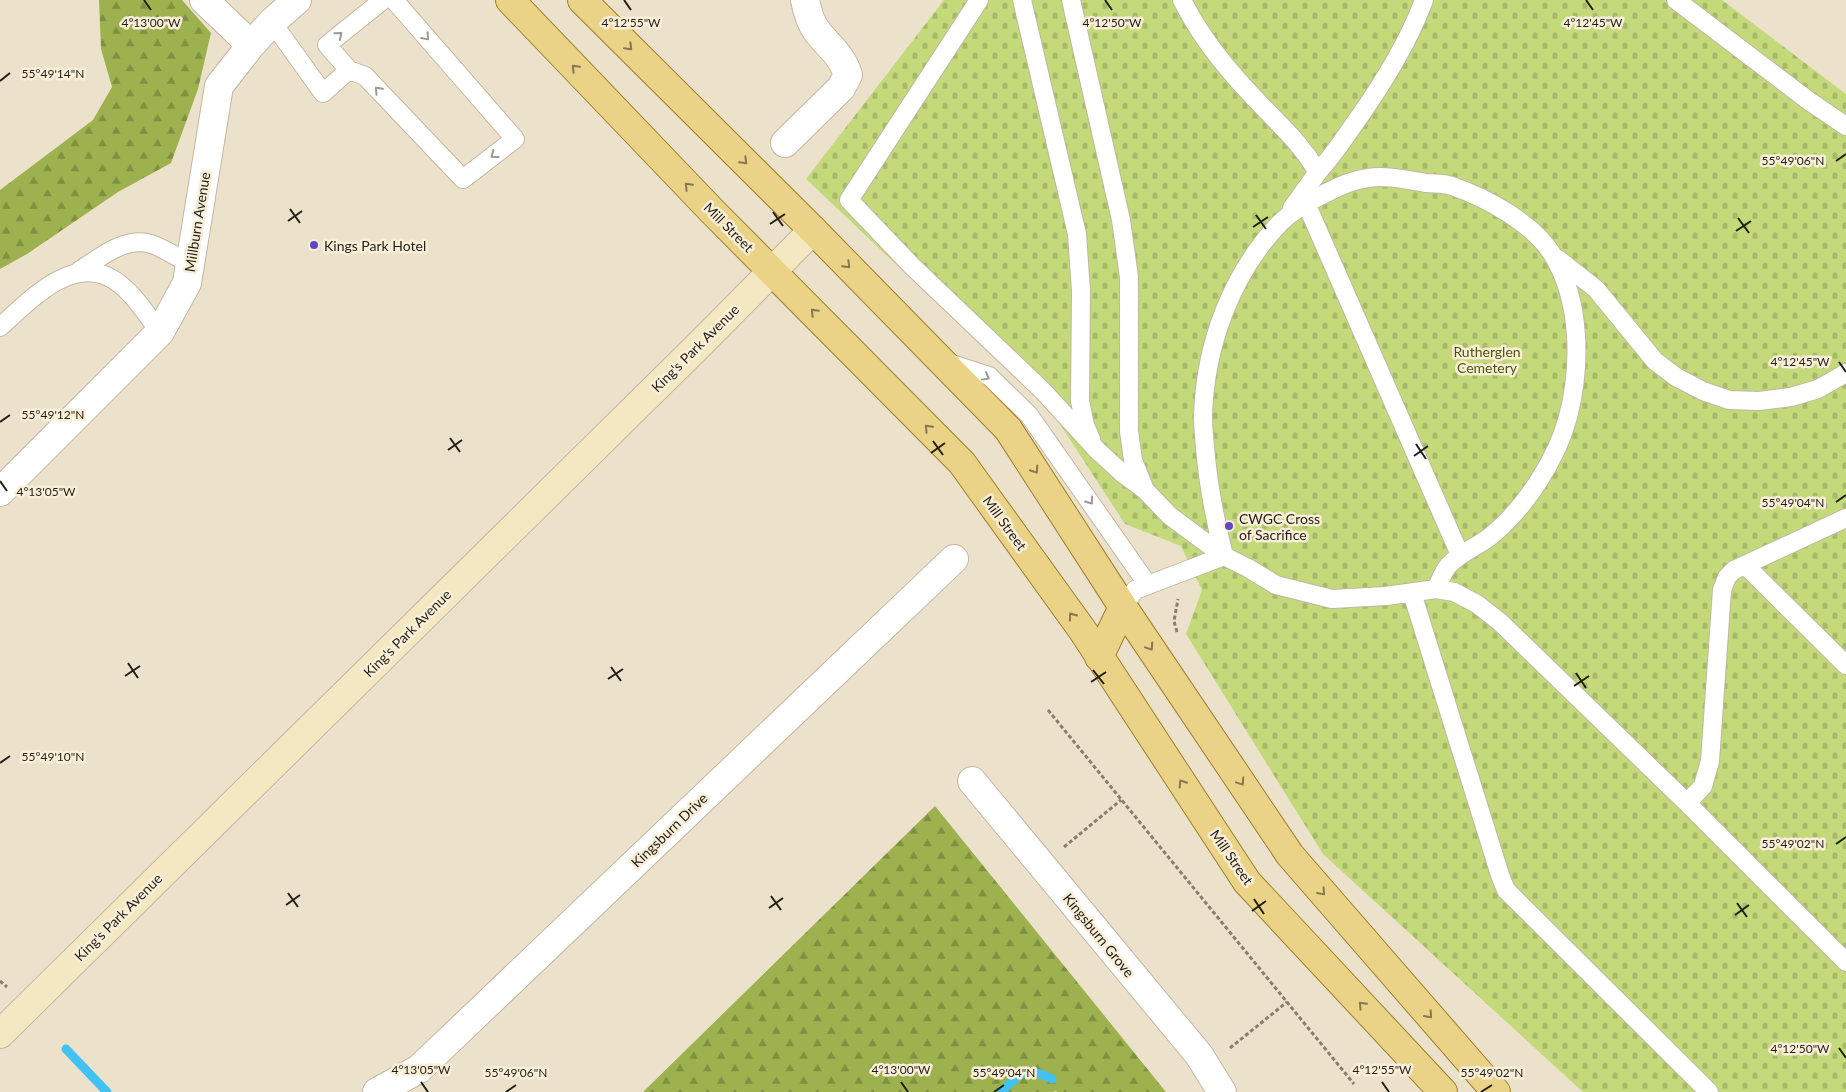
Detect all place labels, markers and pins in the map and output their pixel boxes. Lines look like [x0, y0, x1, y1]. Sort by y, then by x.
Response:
place label: Kings Park Hotel [324, 237, 426, 254]
marker: Kings Park Hotel [308, 239, 320, 251]
place label: CWGC Cross of Sacrifice [1239, 510, 1320, 543]
marker: CWGC Cross of Sacrifice [1223, 520, 1235, 532]

